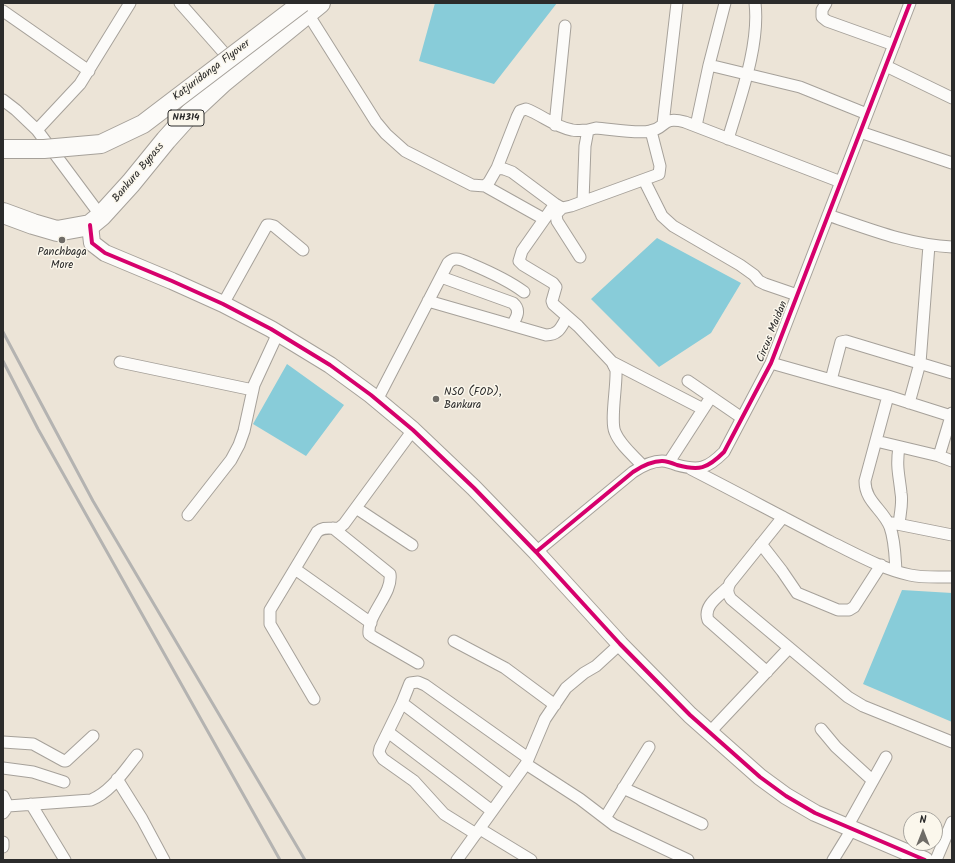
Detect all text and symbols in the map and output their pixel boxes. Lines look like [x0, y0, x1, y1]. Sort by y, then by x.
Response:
street label: Katjuridanga Flyover [171, 38, 253, 104]
road number: NH314 [168, 110, 204, 126]
street label: Bankura Bypass [110, 141, 168, 205]
marker: Panchbaga More [57, 235, 67, 245]
place label: Panchbaga More [37, 246, 87, 272]
street label: Circus Maidan [755, 299, 791, 365]
place label: NSO (FOD), Bankura [444, 386, 501, 412]
marker: NSO (FOD), Bankura [431, 394, 441, 404]
north arrow [903, 811, 943, 851]
text: N [920, 811, 926, 829]

